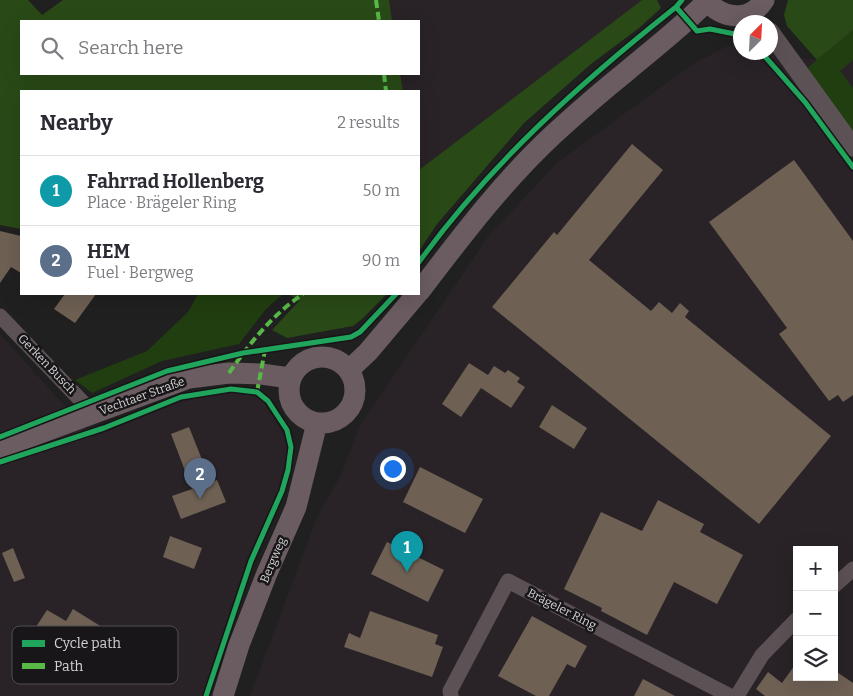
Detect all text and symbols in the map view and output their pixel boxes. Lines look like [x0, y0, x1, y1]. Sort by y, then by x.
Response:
north arrow [733, 15, 778, 60]
search box [20, 20, 420, 75]
icon: search [38, 34, 66, 62]
text: Search here [78, 36, 183, 59]
text: Nearby [40, 110, 113, 136]
text: 2 results [337, 113, 400, 132]
text: Fahrrad Hollenberg [87, 170, 264, 193]
text: 1 [53, 181, 59, 200]
text: 50 m [363, 181, 400, 200]
text: Place · Brägeler Ring [87, 193, 237, 212]
text: HEM [87, 240, 130, 263]
text: 2 [51, 251, 61, 270]
text: 90 m [362, 251, 400, 270]
text: Fuel · Bergweg [87, 263, 193, 282]
street label: Gerken Busch [15, 331, 79, 397]
street label: Vechtaer Straße [98, 374, 186, 418]
your location [380, 456, 406, 482]
pin: 2 [184, 458, 216, 499]
pin: 1 [391, 531, 423, 572]
street label: Bergweg [257, 535, 289, 585]
map controls [793, 546, 838, 681]
button: + [793, 546, 838, 591]
street label: Brägeler Ring [525, 586, 599, 632]
button: − [793, 591, 838, 636]
legend [12, 626, 178, 684]
text: Cycle path [54, 635, 121, 652]
button: layers [793, 636, 838, 681]
text: Path [54, 658, 84, 675]

